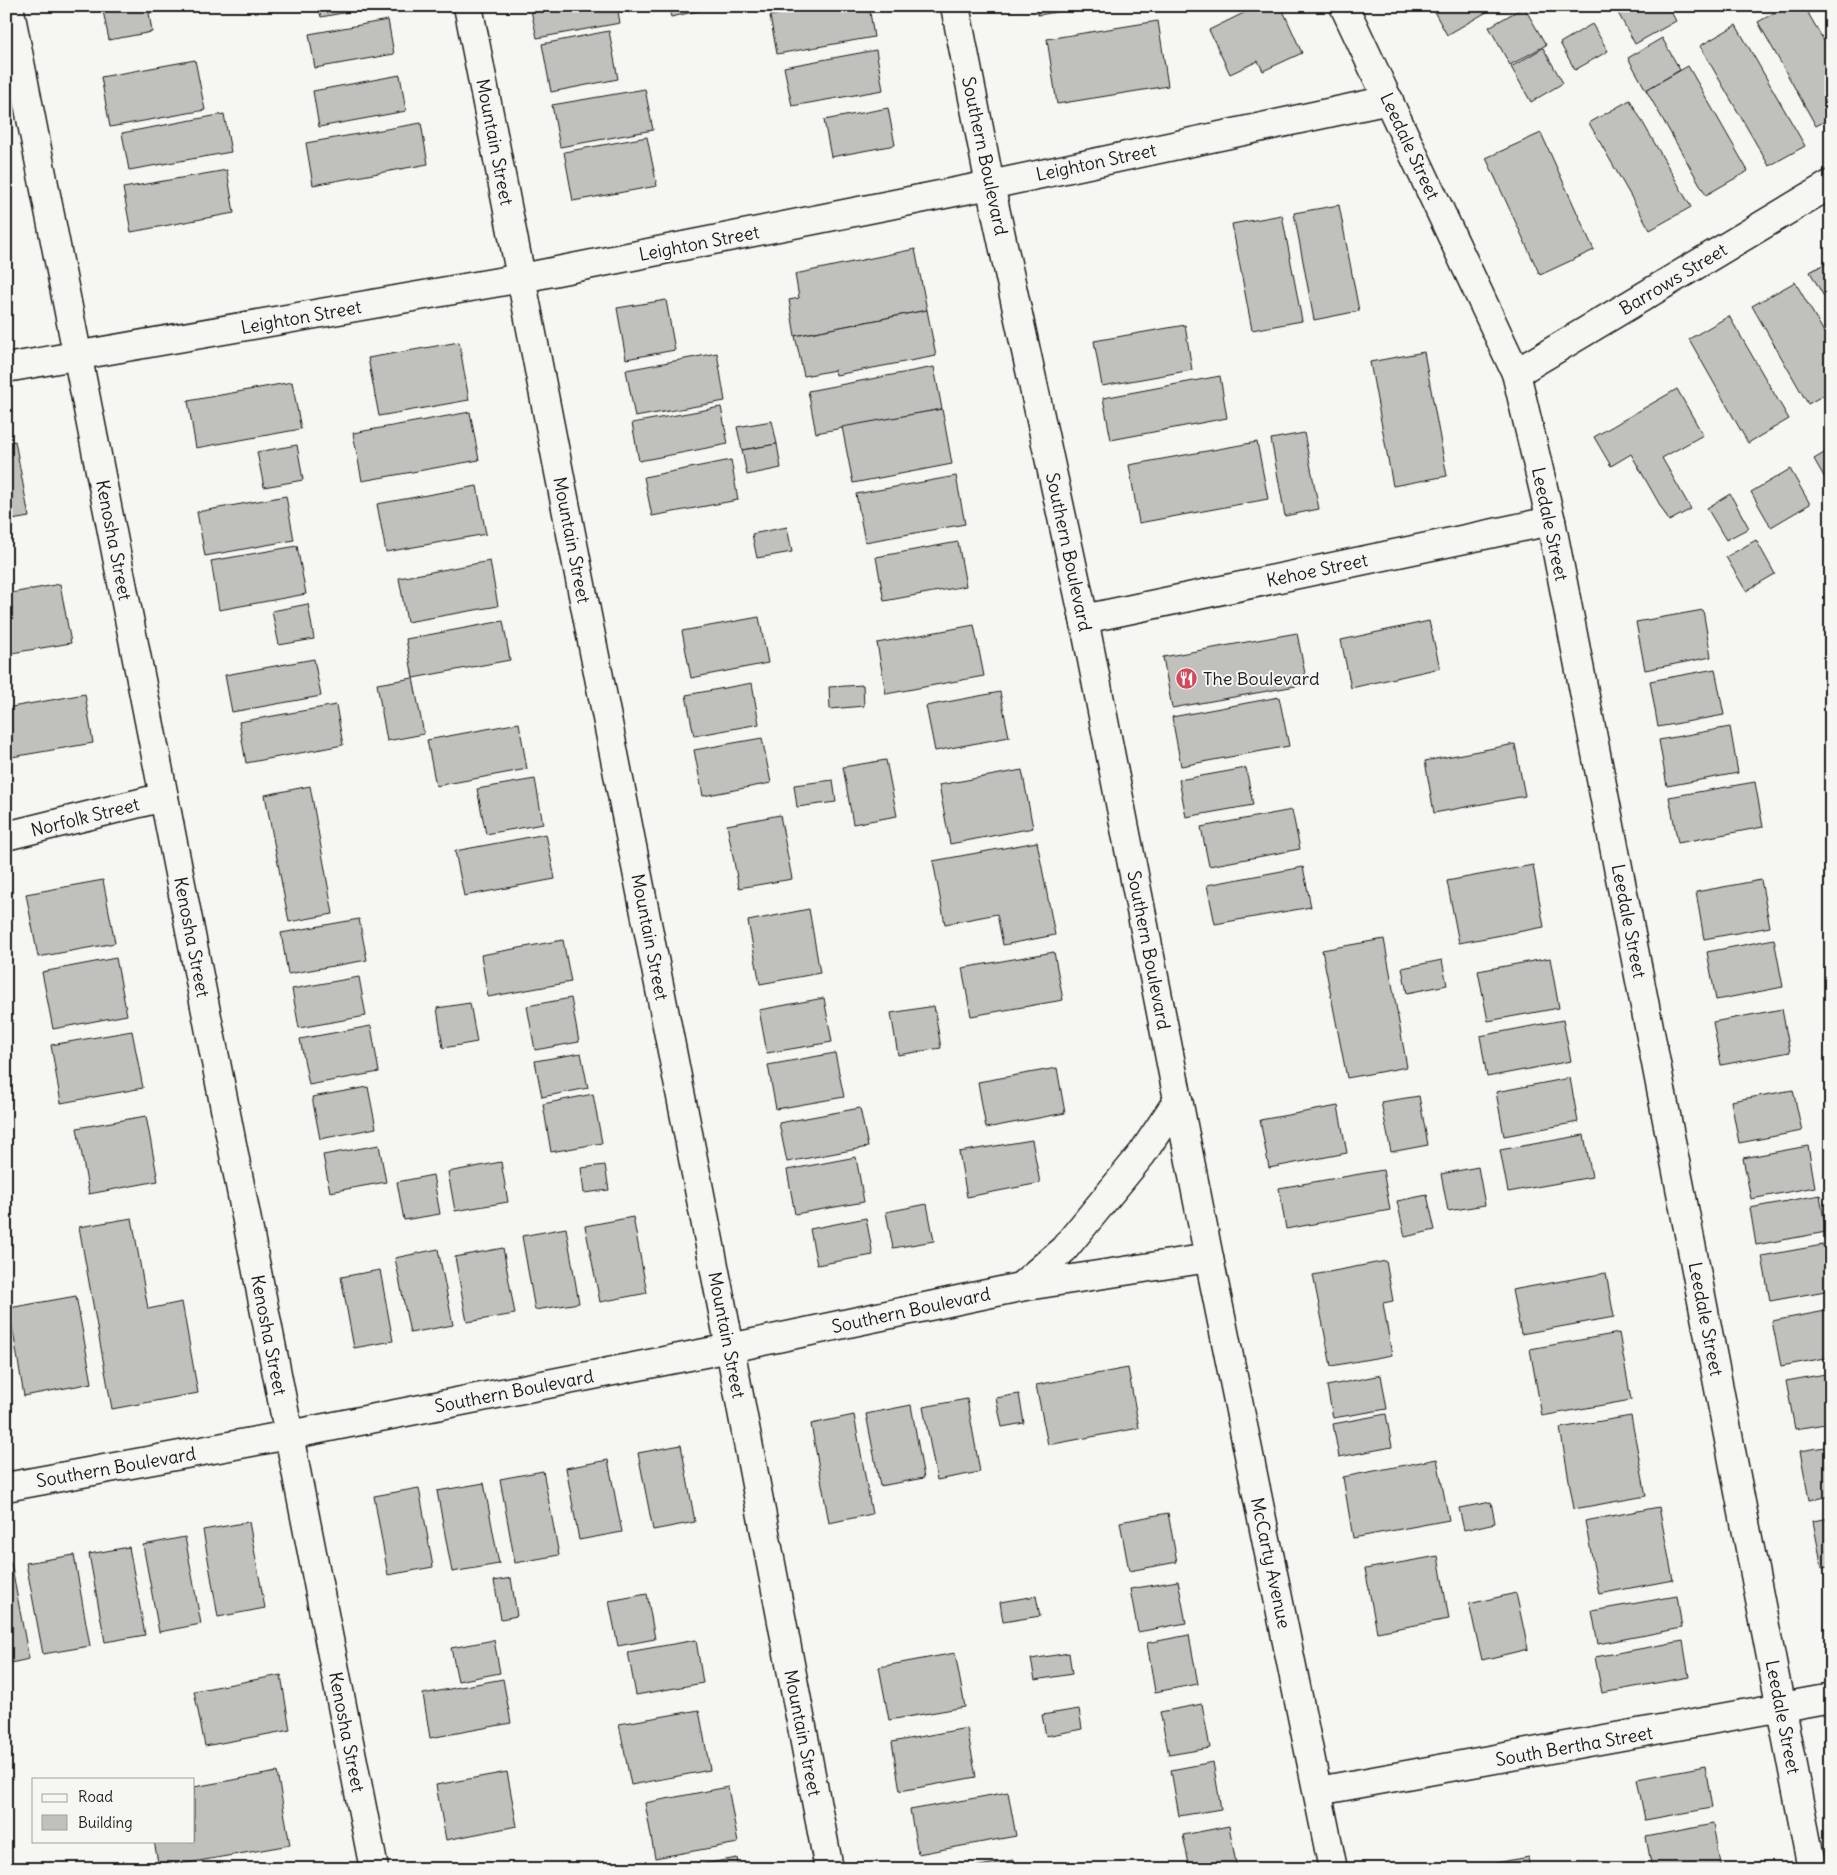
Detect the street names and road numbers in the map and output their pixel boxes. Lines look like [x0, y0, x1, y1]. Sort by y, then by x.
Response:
street label: Southern Boulevard [957, 75, 1013, 238]
street label: Mountain Street [471, 77, 519, 207]
street label: Leedale Street [1375, 89, 1445, 203]
street label: Leighton Street [1034, 138, 1158, 186]
street label: Leighton Street [637, 220, 761, 266]
street label: Barrows Street [1615, 238, 1731, 320]
street label: Leighton Street [239, 295, 363, 339]
street label: Leedale Street [1527, 465, 1573, 583]
street label: Southern Boulevard [1041, 471, 1097, 634]
street label: Mountain Street [548, 475, 596, 605]
street label: Kenosha Street [91, 478, 137, 602]
street label: Kehoe Street [1264, 548, 1370, 592]
street label: Norfolk Street [28, 792, 142, 842]
street label: Leedale Street [1607, 862, 1651, 980]
street label: Southern Boulevard [1122, 868, 1176, 1032]
street label: Mountain Street [626, 872, 674, 1002]
street label: Kenosha Street [169, 875, 215, 999]
street label: Leedale Street [1684, 1260, 1728, 1378]
street label: Mountain Street [703, 1270, 751, 1400]
street label: Kenosha Street [246, 1273, 292, 1397]
street label: Southern Boulevard [830, 1282, 993, 1338]
street label: Southern Boulevard [432, 1364, 596, 1418]
street label: Southern Boulevard [34, 1442, 198, 1492]
street label: McCarty Avenue [1246, 1495, 1296, 1631]
street label: Leedale Street [1761, 1658, 1805, 1776]
street label: Mountain Street [779, 1668, 827, 1798]
street label: Kenosha Street [324, 1670, 370, 1794]
street label: South Bertha Street [1494, 1721, 1654, 1771]

